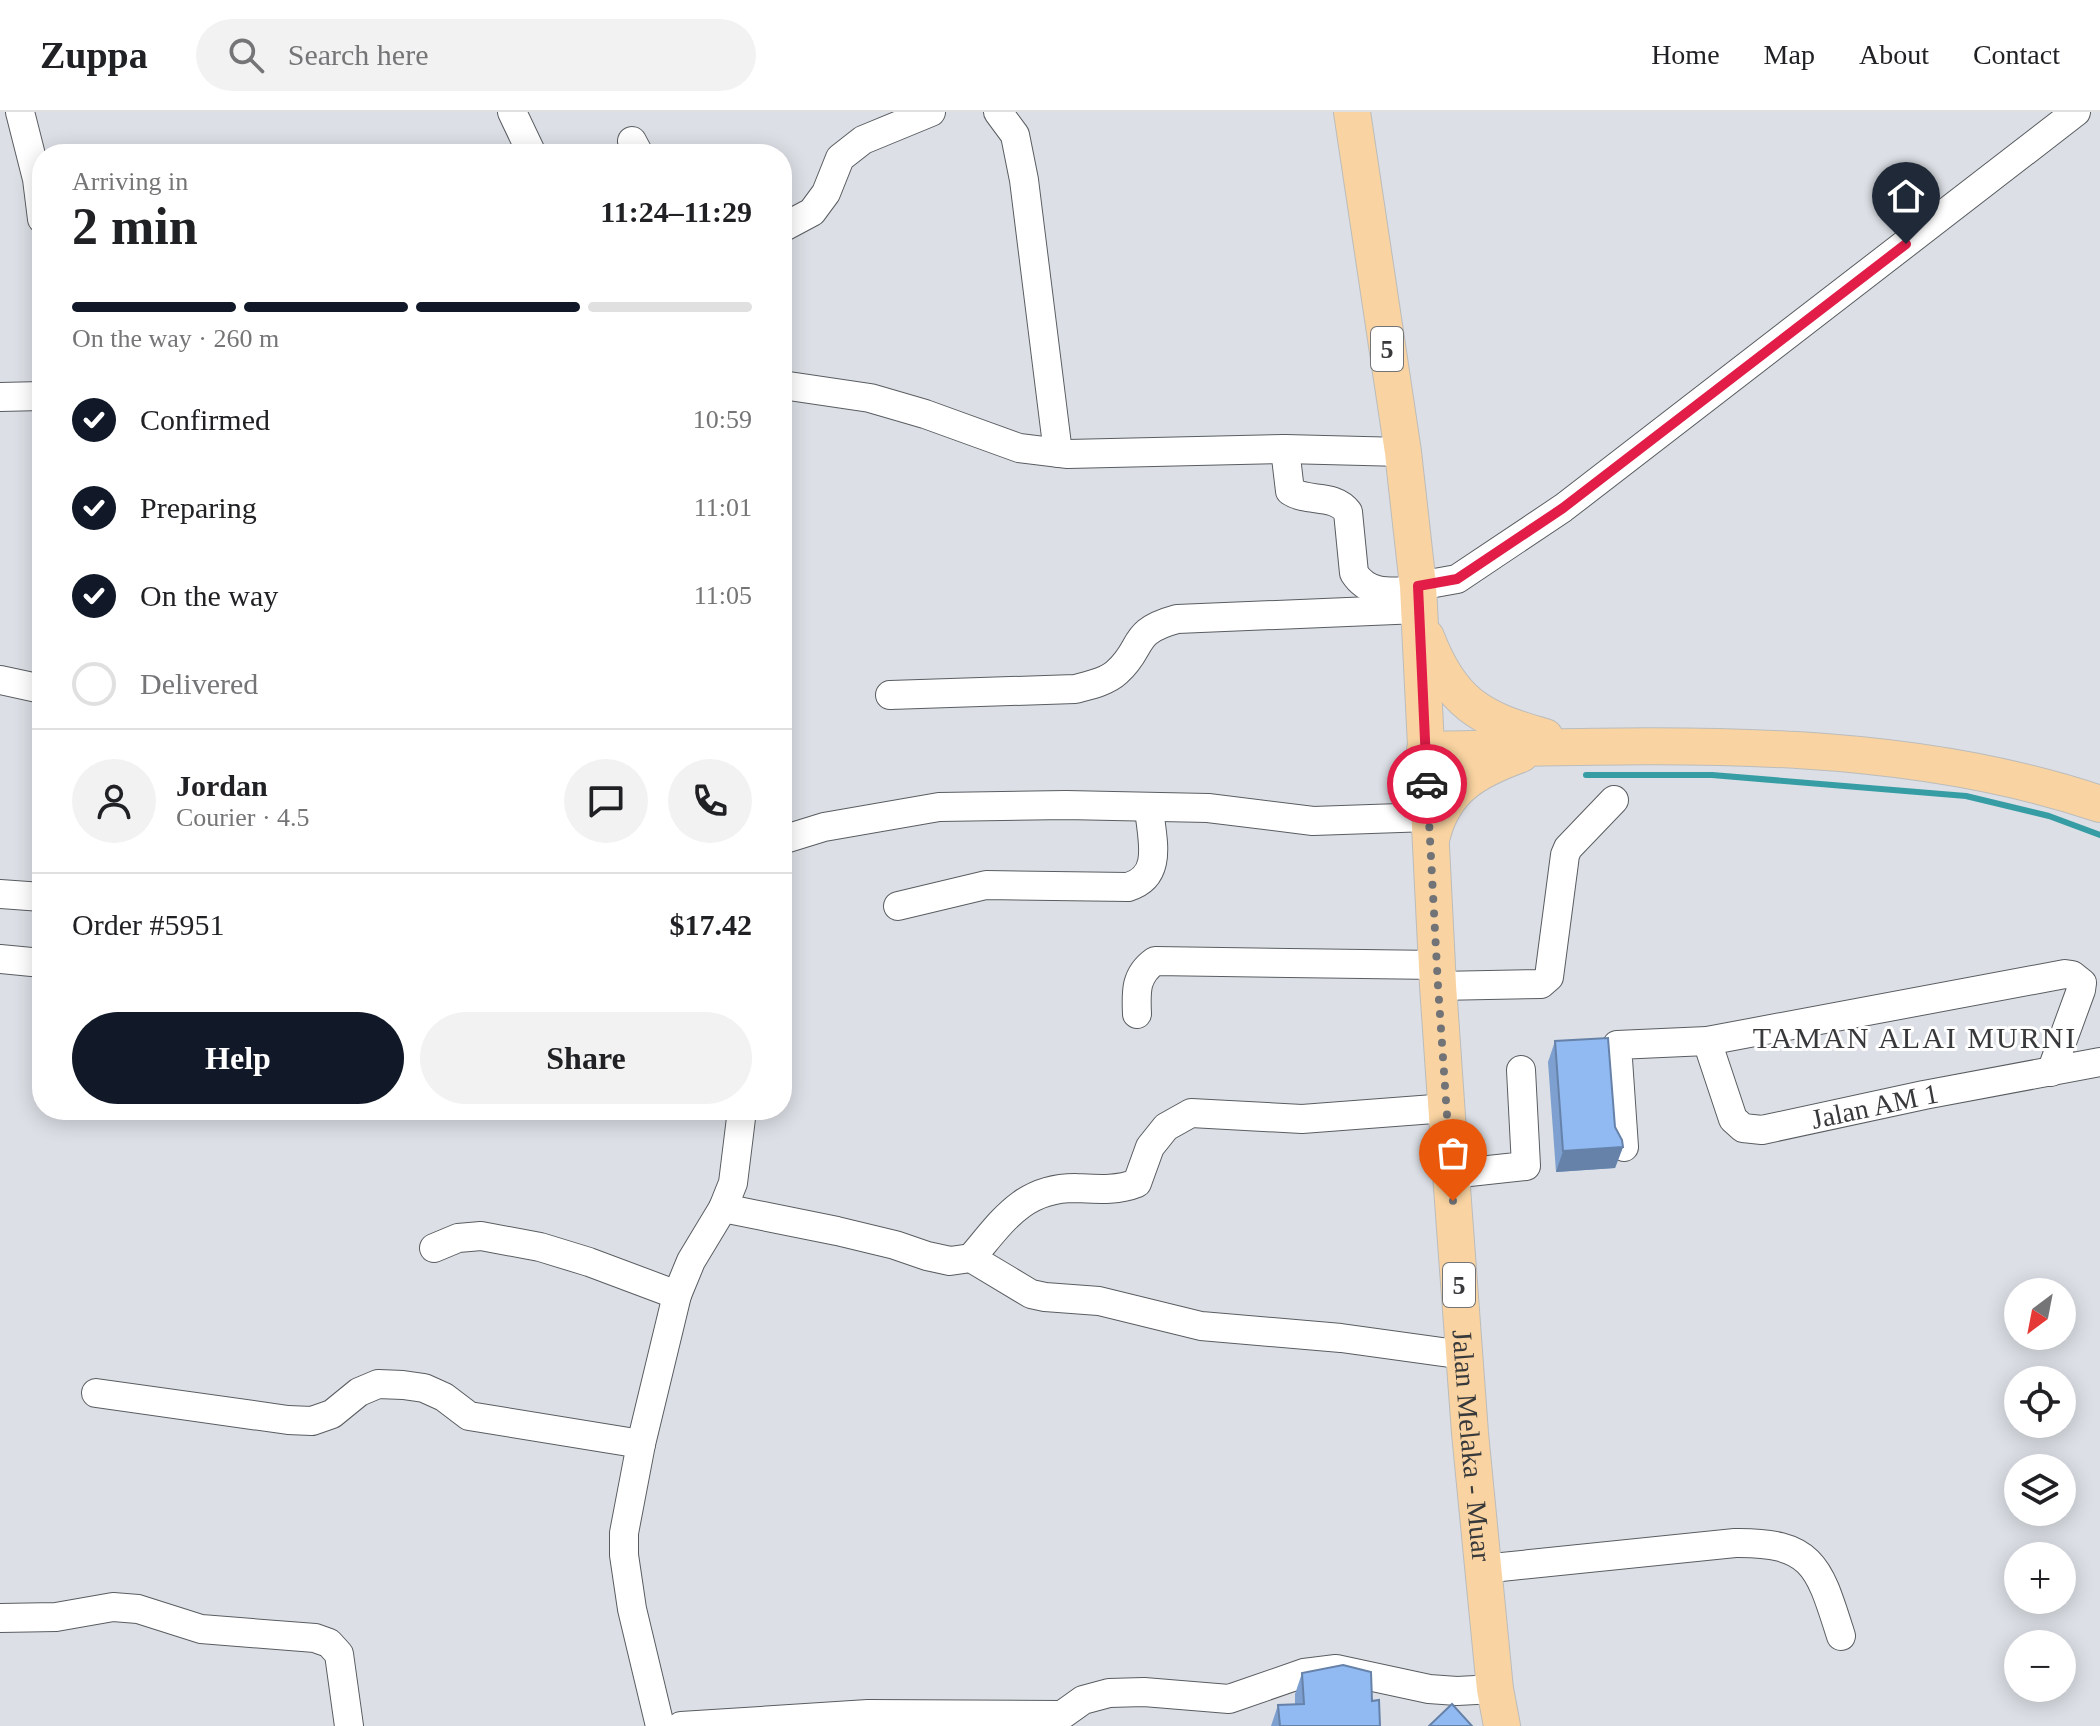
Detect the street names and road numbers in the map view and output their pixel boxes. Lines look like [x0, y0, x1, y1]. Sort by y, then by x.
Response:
road number: 5 [1371, 327, 1403, 371]
street label: Jalan AM 1 [1808, 1078, 1941, 1135]
road number: 5 [1443, 1263, 1475, 1307]
street label: Jalan Melaka - Muar [1446, 1329, 1498, 1564]

